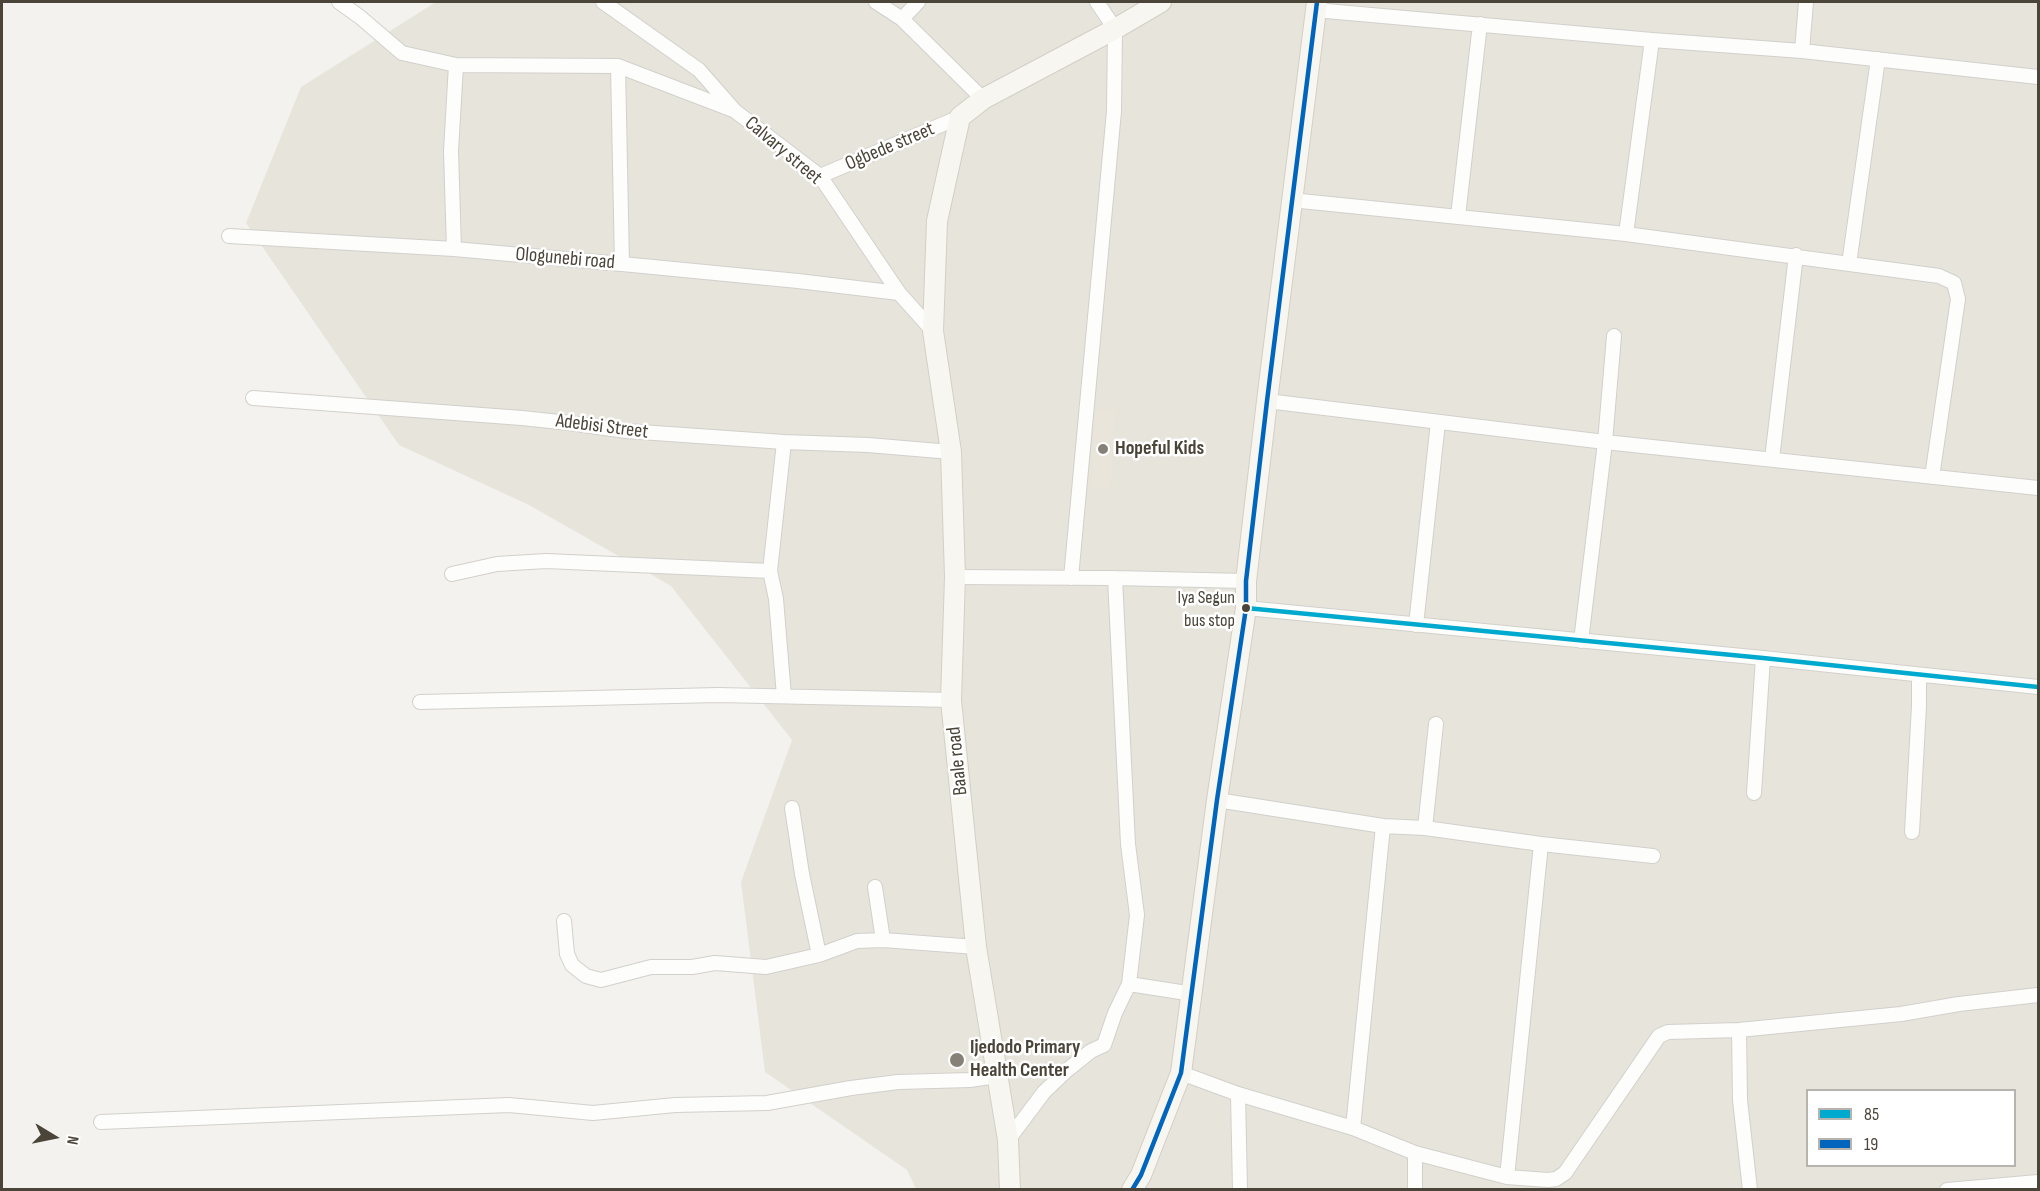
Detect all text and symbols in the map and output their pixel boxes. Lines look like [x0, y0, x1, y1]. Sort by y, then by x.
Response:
street label: Calvary street [739, 112, 827, 190]
street label: Ogbede street [842, 117, 938, 177]
street label: Ologunebi road [514, 243, 616, 275]
street label: Adebisi Street [554, 409, 650, 445]
place label: Hopeful Kids [1115, 437, 1204, 461]
marker: Hopeful Kids [1096, 442, 1110, 456]
place label: Iya Segun bus stop [1178, 587, 1235, 630]
marker: Iya Segun bus stop [1240, 602, 1252, 614]
street label: Baale road [942, 725, 974, 797]
place label: Ijedodo Primary Health Center [970, 1036, 1080, 1083]
marker: Ijedodo Primary Health Center [948, 1051, 966, 1069]
legend [1806, 1089, 2016, 1167]
text: 85 [1864, 1104, 1879, 1125]
north arrow [24, 1107, 84, 1167]
text: N [62, 1134, 82, 1146]
text: 19 [1864, 1134, 1878, 1155]

